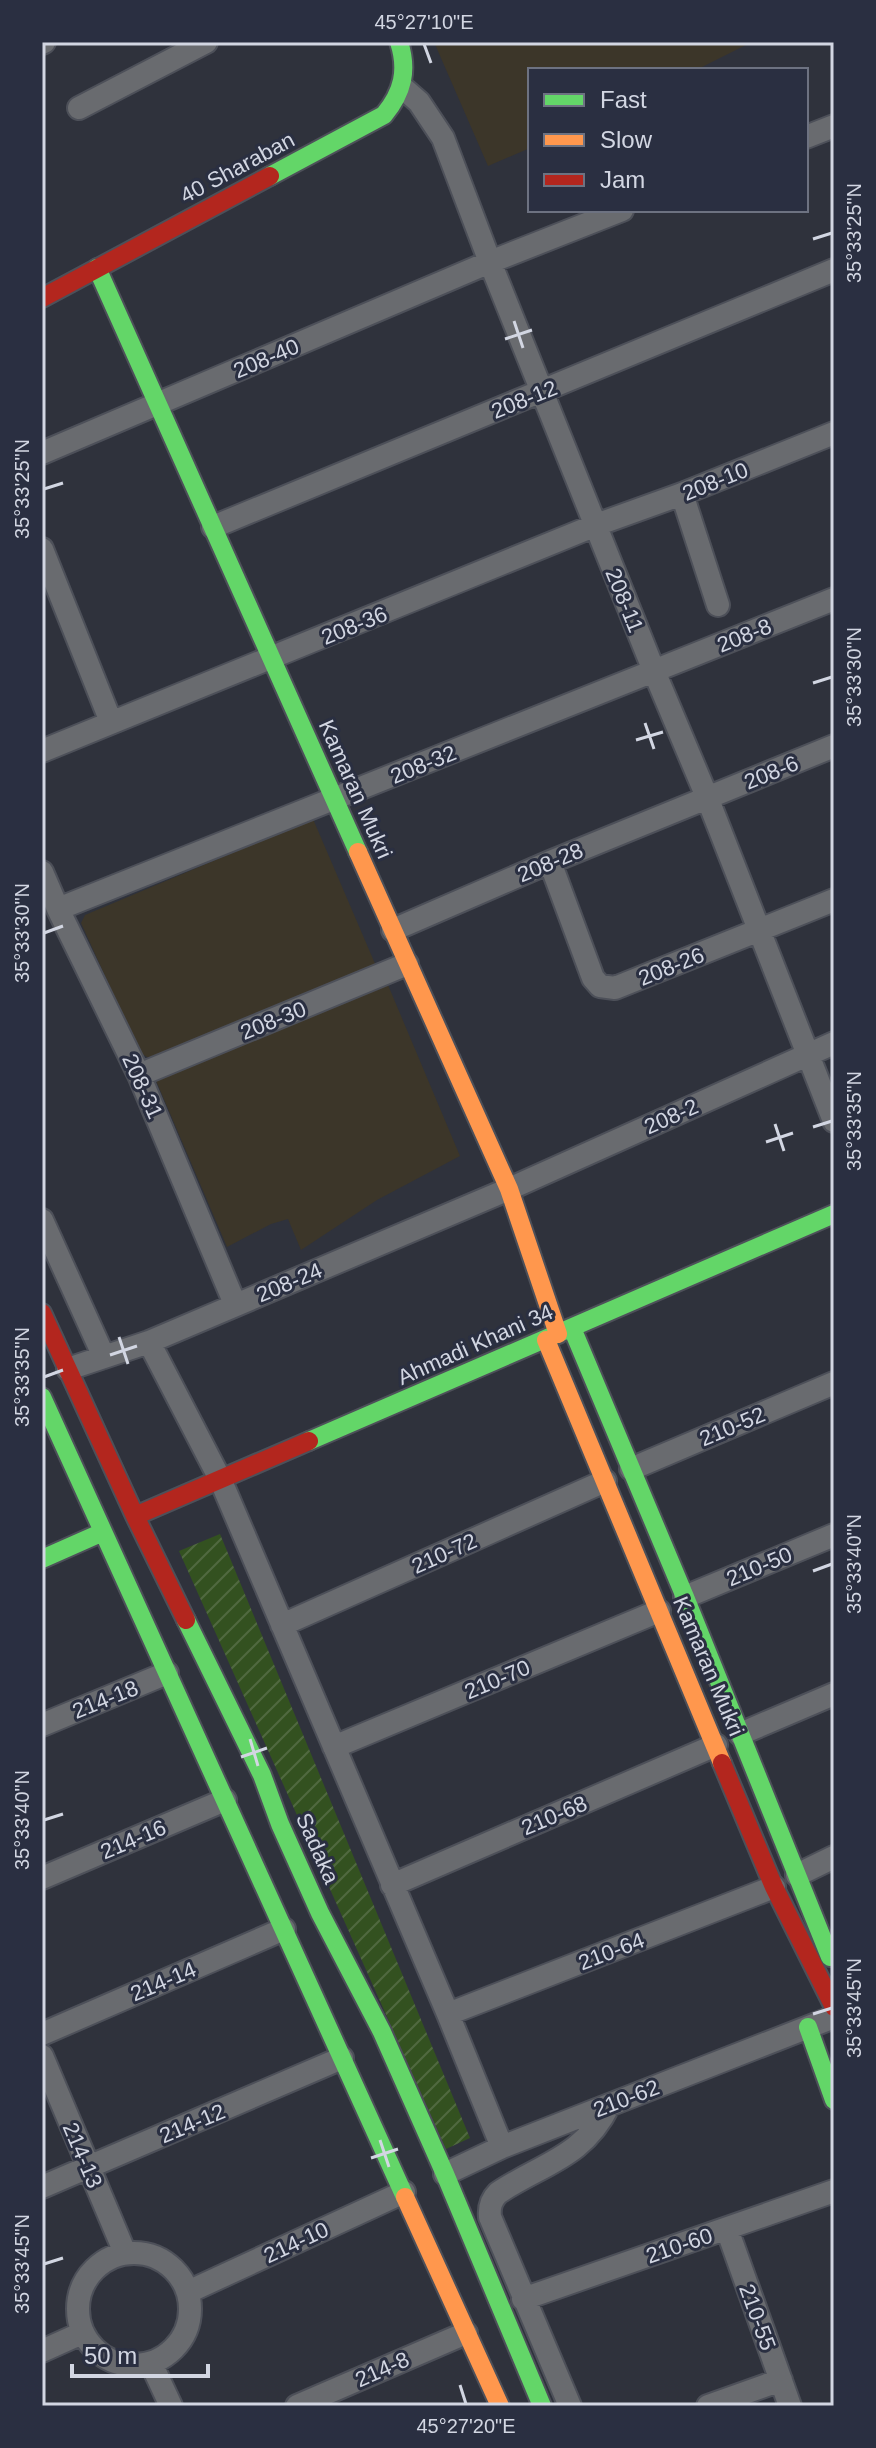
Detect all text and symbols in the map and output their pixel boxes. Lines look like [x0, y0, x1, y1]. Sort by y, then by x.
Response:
text: 45°27'10"E [375, 11, 474, 33]
legend [528, 68, 808, 212]
text: Fast [600, 86, 647, 113]
text: Slow [600, 126, 653, 153]
street label: 40 Sharaban [176, 127, 299, 208]
text: Jam [600, 166, 645, 193]
text: 35°33'25"N [843, 183, 865, 283]
street label: 208-40 [230, 334, 303, 383]
street label: 208-12 [488, 375, 561, 424]
text: 35°33'25"N [11, 439, 33, 539]
street label: 208-10 [679, 457, 752, 506]
street label: 208-11 [600, 565, 649, 636]
street label: 208-36 [318, 601, 391, 650]
street label: 208-8 [713, 613, 775, 658]
text: 35°33'30"N [843, 627, 865, 727]
street label: Kamaran Mukri [314, 716, 397, 862]
street label: 208-32 [387, 740, 460, 789]
street label: 208-6 [740, 750, 802, 795]
street label: 208-28 [514, 838, 587, 887]
text: 35°33'30"N [11, 883, 33, 983]
street label: 208-26 [635, 942, 708, 991]
street label: 208-30 [237, 996, 310, 1045]
street label: 208-31 [117, 1050, 168, 1123]
text: 35°33'35"N [843, 1071, 865, 1171]
street label: 208-2 [640, 1094, 702, 1139]
street label: 208-24 [253, 1258, 326, 1307]
street label: Ahmadi Khani 34 [394, 1299, 557, 1390]
text: 35°33'35"N [11, 1327, 33, 1427]
street label: 210-52 [696, 1402, 769, 1451]
text: 35°33'40"N [843, 1514, 865, 1614]
street label: 210-72 [408, 1528, 481, 1579]
street label: 210-50 [723, 1542, 796, 1591]
street label: Kamaran Mukri [668, 1593, 749, 1740]
street label: 210-70 [461, 1655, 534, 1704]
street label: 214-18 [69, 1675, 142, 1724]
text: 35°33'40"N [11, 1770, 33, 1870]
street label: 210-68 [518, 1791, 591, 1840]
street label: Sadaka [291, 1809, 344, 1888]
street label: 214-16 [97, 1815, 170, 1864]
street label: 210-64 [575, 1928, 648, 1975]
street label: 214-14 [127, 1957, 200, 2006]
text: 35°33'45"N [843, 1958, 865, 2058]
street label: 210-62 [590, 2075, 663, 2122]
street label: 214-12 [156, 2099, 229, 2148]
street label: 214-13 [58, 2119, 107, 2192]
text: 35°33'45"N [11, 2214, 33, 2314]
street label: 214-10 [260, 2217, 333, 2268]
street label: 210-60 [643, 2223, 716, 2268]
street label: 210-55 [734, 2281, 781, 2354]
scale bar [72, 2328, 208, 2378]
text: 50 m [84, 2342, 137, 2369]
street label: 214-8 [351, 2347, 413, 2392]
text: 45°27'20"E [417, 2415, 516, 2437]

